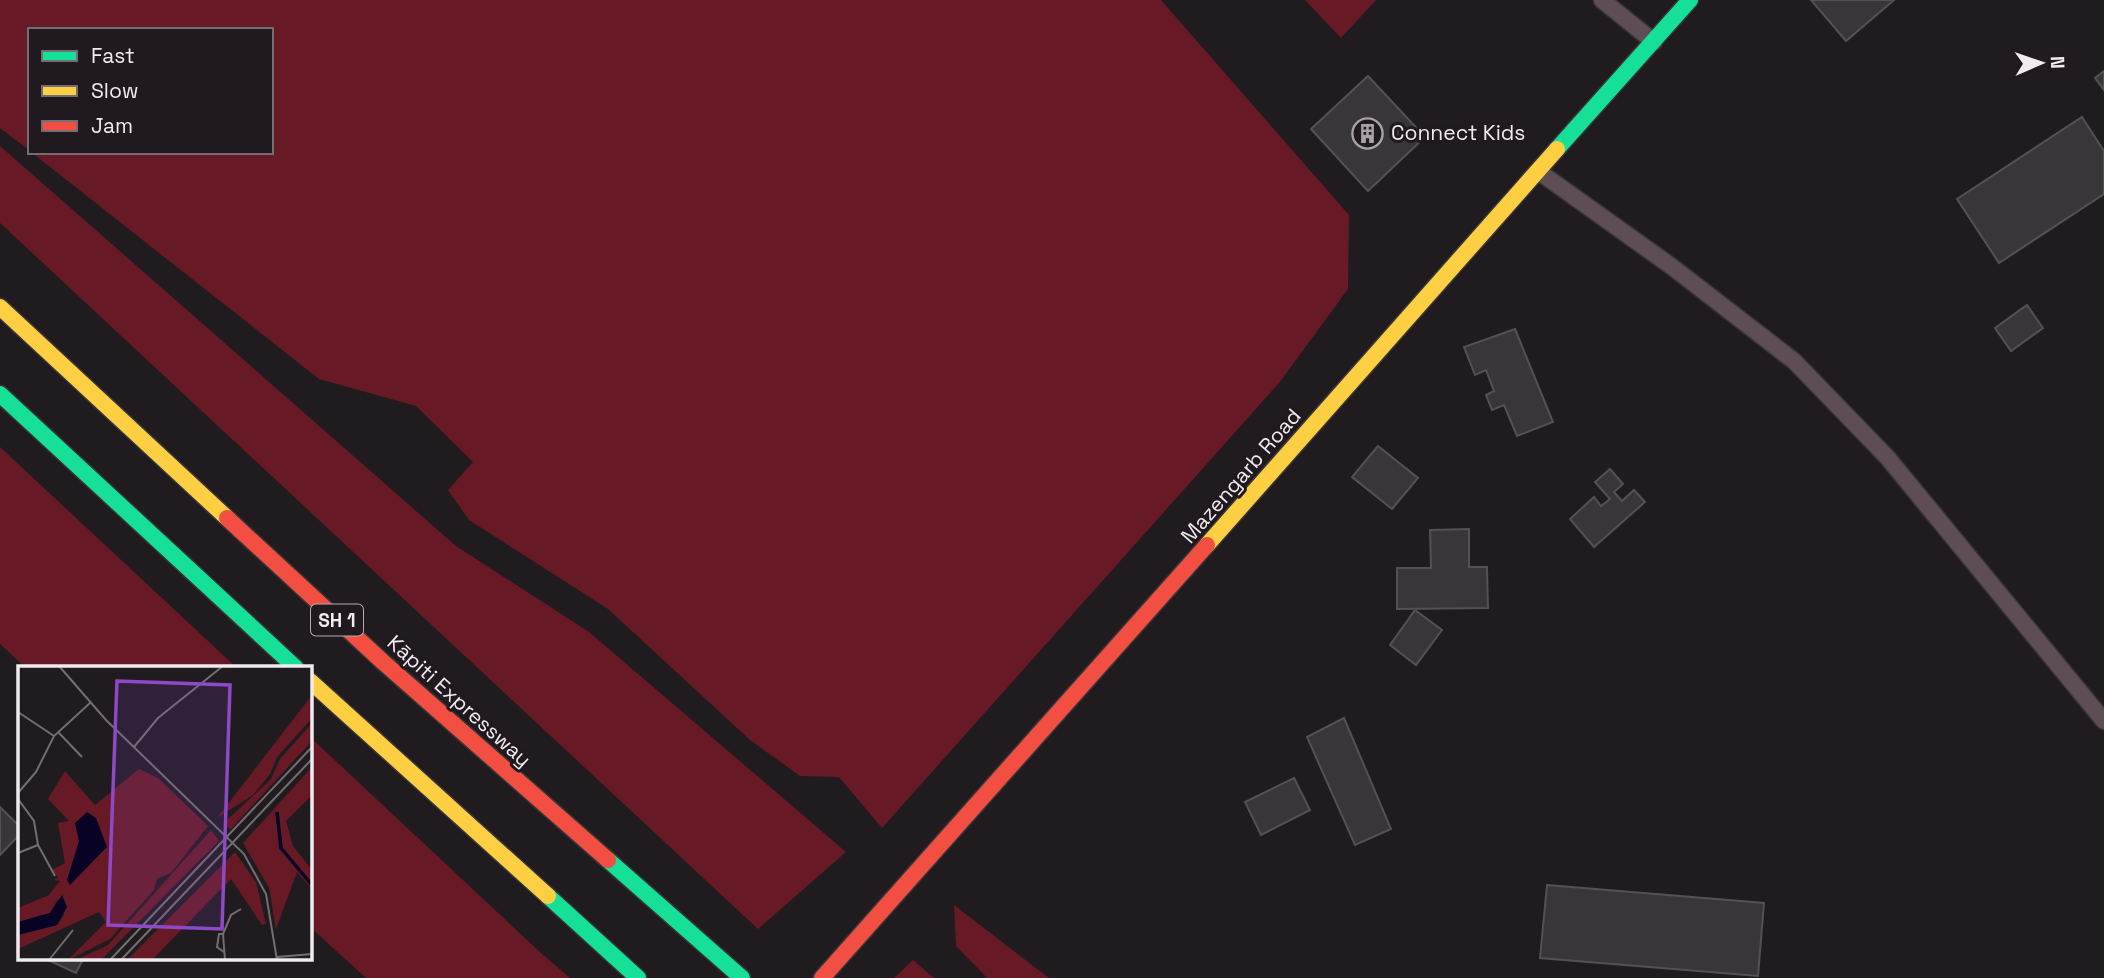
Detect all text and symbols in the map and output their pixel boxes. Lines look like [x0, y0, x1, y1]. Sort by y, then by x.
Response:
legend [28, 28, 273, 154]
north arrow [2006, 28, 2076, 98]
text: Fast [91, 42, 135, 69]
text: N [2045, 56, 2070, 69]
text: Slow [91, 77, 139, 104]
text: Jam [91, 112, 133, 139]
building icon: Connect Kids [1351, 116, 1385, 150]
place label: Connect Kids [1391, 119, 1525, 146]
street label: Mazengarb Road [1175, 403, 1307, 549]
road number: SH 1 [311, 604, 363, 636]
street label: Kāpiti Expressway [382, 629, 537, 772]
inset map [18, 666, 312, 960]

